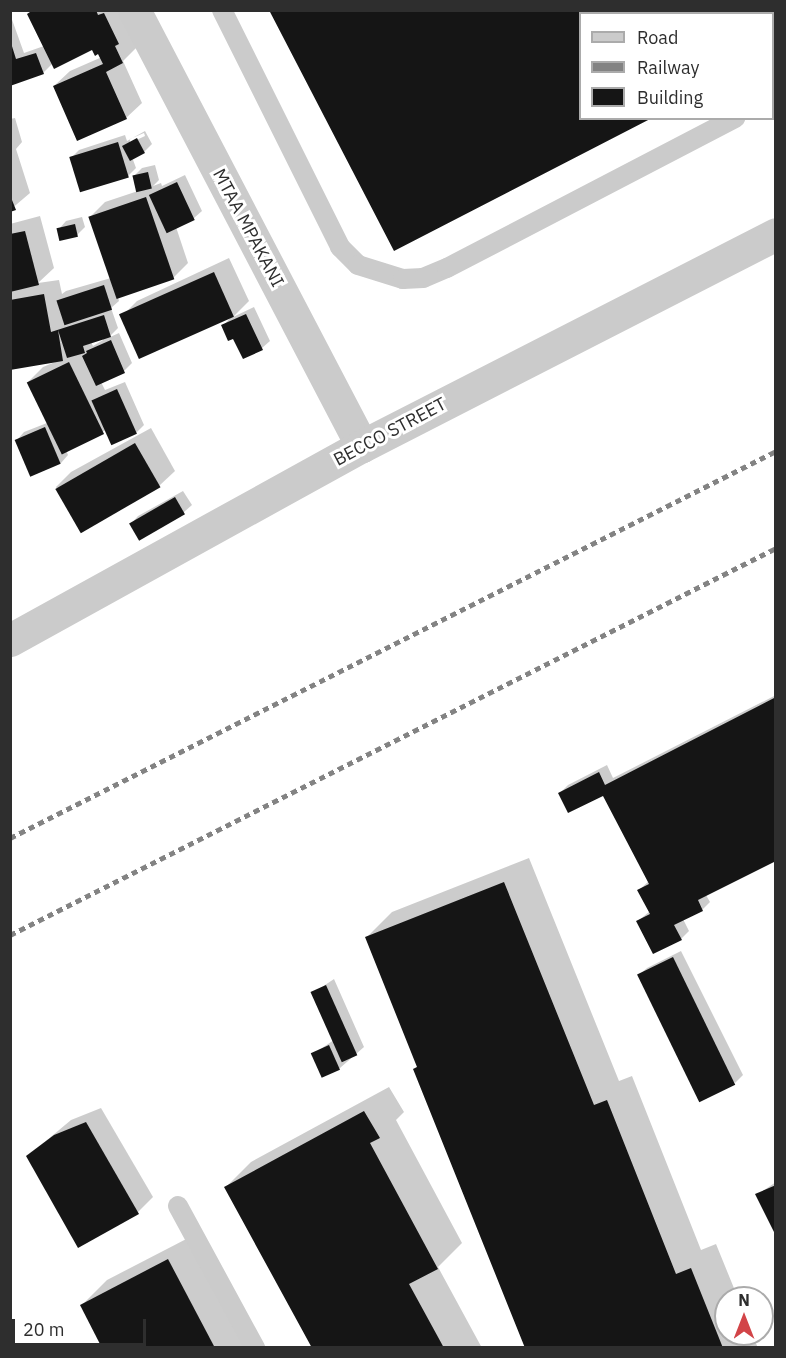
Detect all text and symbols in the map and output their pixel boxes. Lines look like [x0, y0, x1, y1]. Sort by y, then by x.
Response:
legend [579, 12, 774, 120]
text: Road [637, 26, 678, 49]
text: Railway [637, 56, 699, 79]
text: Building [637, 86, 703, 109]
street label: MTAA MPAKANI [208, 165, 288, 291]
street label: BECCO STREET [330, 393, 450, 471]
north arrow [714, 1286, 774, 1346]
text: N [738, 1290, 750, 1310]
scale bar [15, 1307, 148, 1345]
text: 20 m [23, 1318, 65, 1341]

